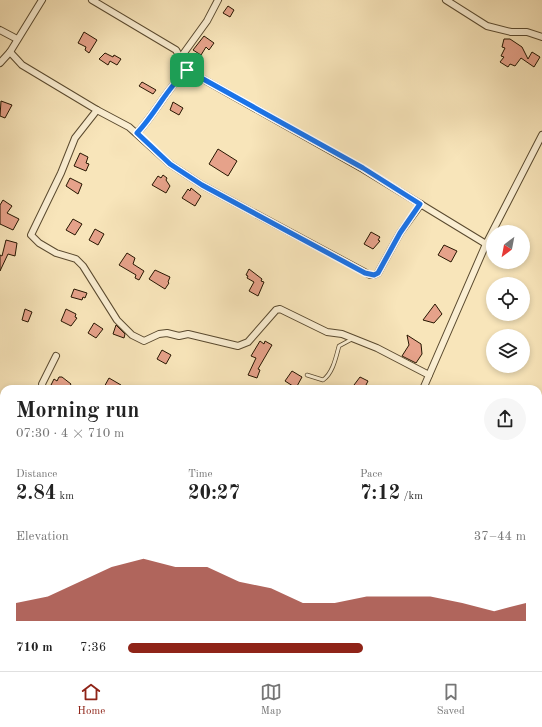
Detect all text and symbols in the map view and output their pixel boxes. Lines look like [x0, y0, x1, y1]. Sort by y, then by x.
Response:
pin [170, 53, 204, 87]
icon: arrive [176, 59, 198, 81]
north arrow [486, 225, 530, 269]
map controls [486, 225, 530, 373]
button: locate [486, 277, 530, 321]
button: layers [486, 329, 530, 373]
button: share [484, 398, 526, 440]
text: Morning run [16, 400, 139, 422]
text: 07:30 · 4 × 710 m [16, 427, 124, 440]
text: Distance [16, 469, 57, 480]
text: Time [188, 469, 213, 480]
text: Pace [360, 469, 382, 480]
text: 2.84 [16, 484, 56, 504]
text: 20:27 [188, 484, 240, 504]
text: 7:12 [360, 484, 400, 504]
text: km [56, 491, 74, 502]
text: /km [400, 491, 423, 502]
text: Elevation [16, 530, 69, 543]
text: 37–44 m [474, 530, 526, 543]
text: 710 m [16, 641, 53, 654]
text: 7:36 [80, 641, 106, 654]
tab: Home [77, 681, 105, 719]
tab: Map [260, 681, 282, 719]
tab: Saved [437, 681, 465, 719]

